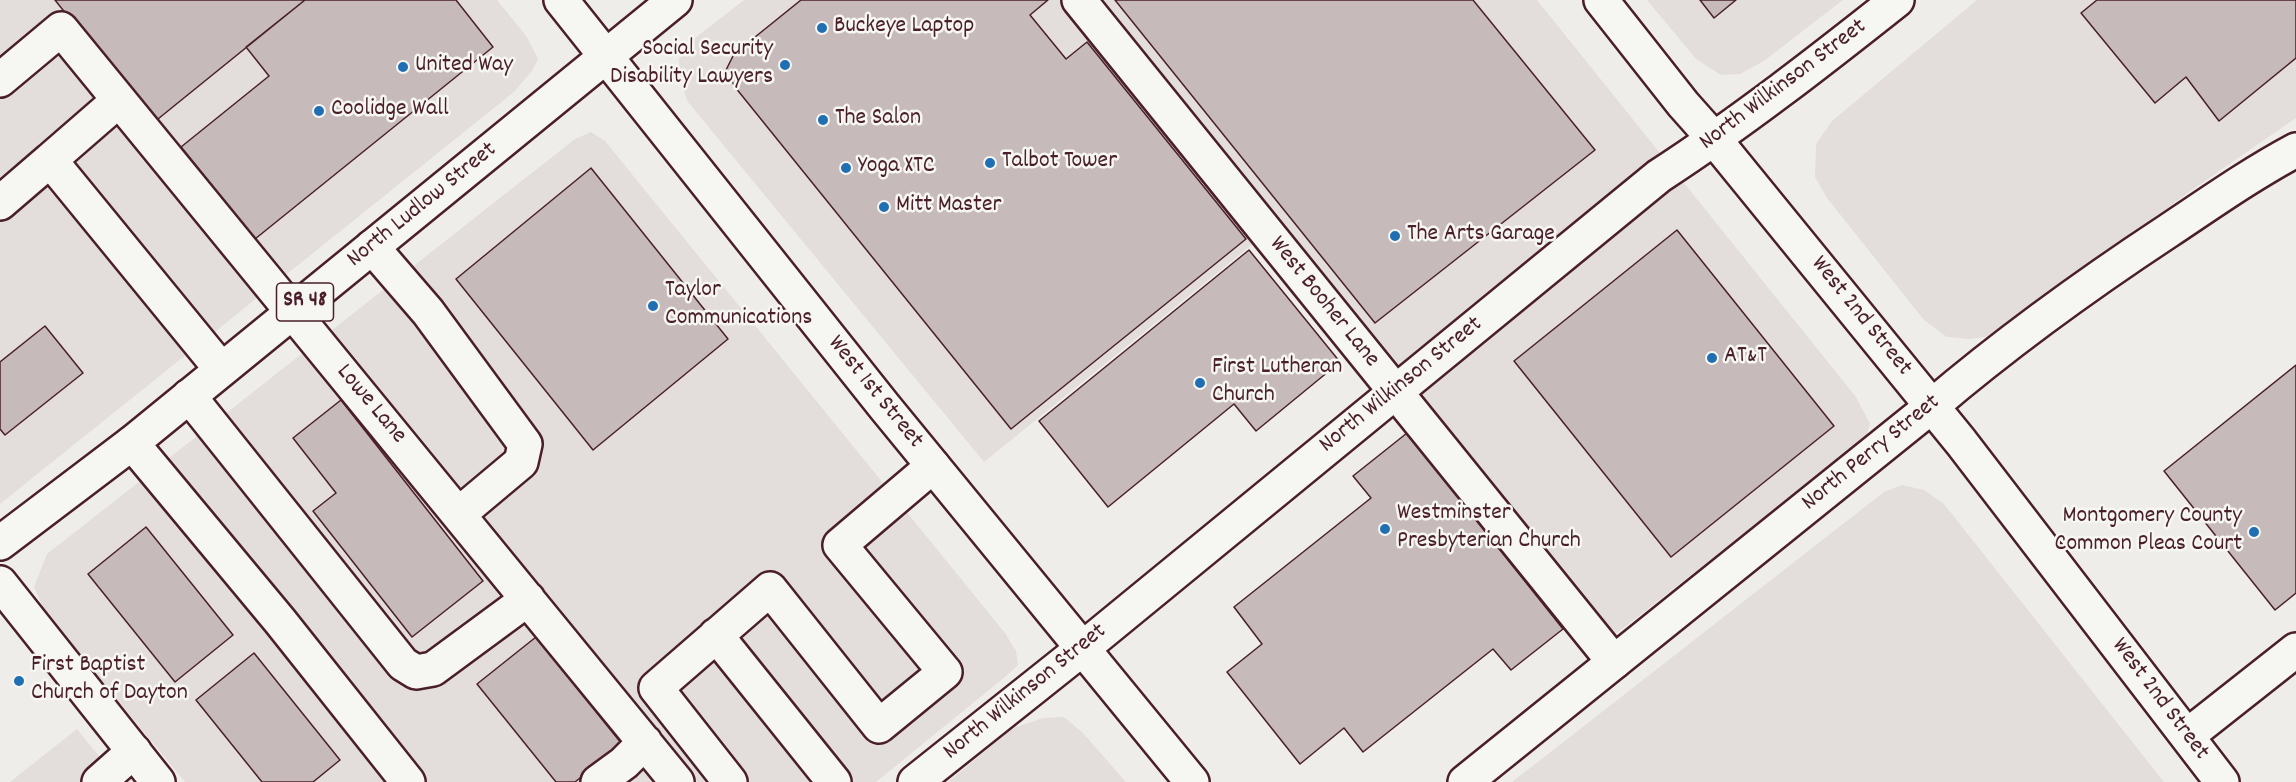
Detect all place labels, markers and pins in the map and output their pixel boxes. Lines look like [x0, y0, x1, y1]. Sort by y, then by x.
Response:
place label: Buckeye Laptop [834, 14, 974, 42]
marker: Buckeye Laptop [815, 21, 829, 35]
place label: Social Security Disability Lawyers [610, 37, 773, 93]
place label: United Way [415, 53, 513, 81]
marker: Social Security Disability Lawyers [778, 58, 792, 72]
marker: United Way [396, 60, 410, 74]
place label: Coolidge Wall [331, 97, 449, 125]
marker: Coolidge Wall [312, 104, 326, 118]
place label: The Salon [835, 106, 921, 134]
marker: The Salon [816, 113, 830, 127]
place label: Talbot Tower [1002, 149, 1117, 177]
place label: Yoga XTC [858, 154, 935, 182]
marker: Talbot Tower [983, 156, 997, 170]
marker: Yoga XTC [839, 161, 853, 175]
place label: Mitt Master [896, 193, 1001, 221]
marker: Mitt Master [877, 200, 891, 214]
place label: The Arts Garage [1407, 222, 1555, 250]
marker: The Arts Garage [1388, 229, 1402, 243]
place label: Taylor Communications [665, 278, 812, 334]
marker: Taylor Communications [646, 299, 660, 313]
place label: AT&T [1724, 344, 1767, 372]
marker: AT&T [1705, 351, 1719, 365]
place label: First Lutheran Church [1212, 355, 1342, 411]
marker: First Lutheran Church [1193, 376, 1207, 390]
place label: Westminster Presbyterian Church [1397, 501, 1581, 557]
place label: Montgomery County Common Pleas Court [2055, 504, 2242, 560]
marker: Westminster Presbyterian Church [1378, 522, 1392, 536]
marker: Montgomery County Common Pleas Court [2247, 525, 2261, 539]
place label: First Baptist Church of Dayton [31, 653, 188, 709]
marker: First Baptist Church of Dayton [12, 674, 26, 688]

